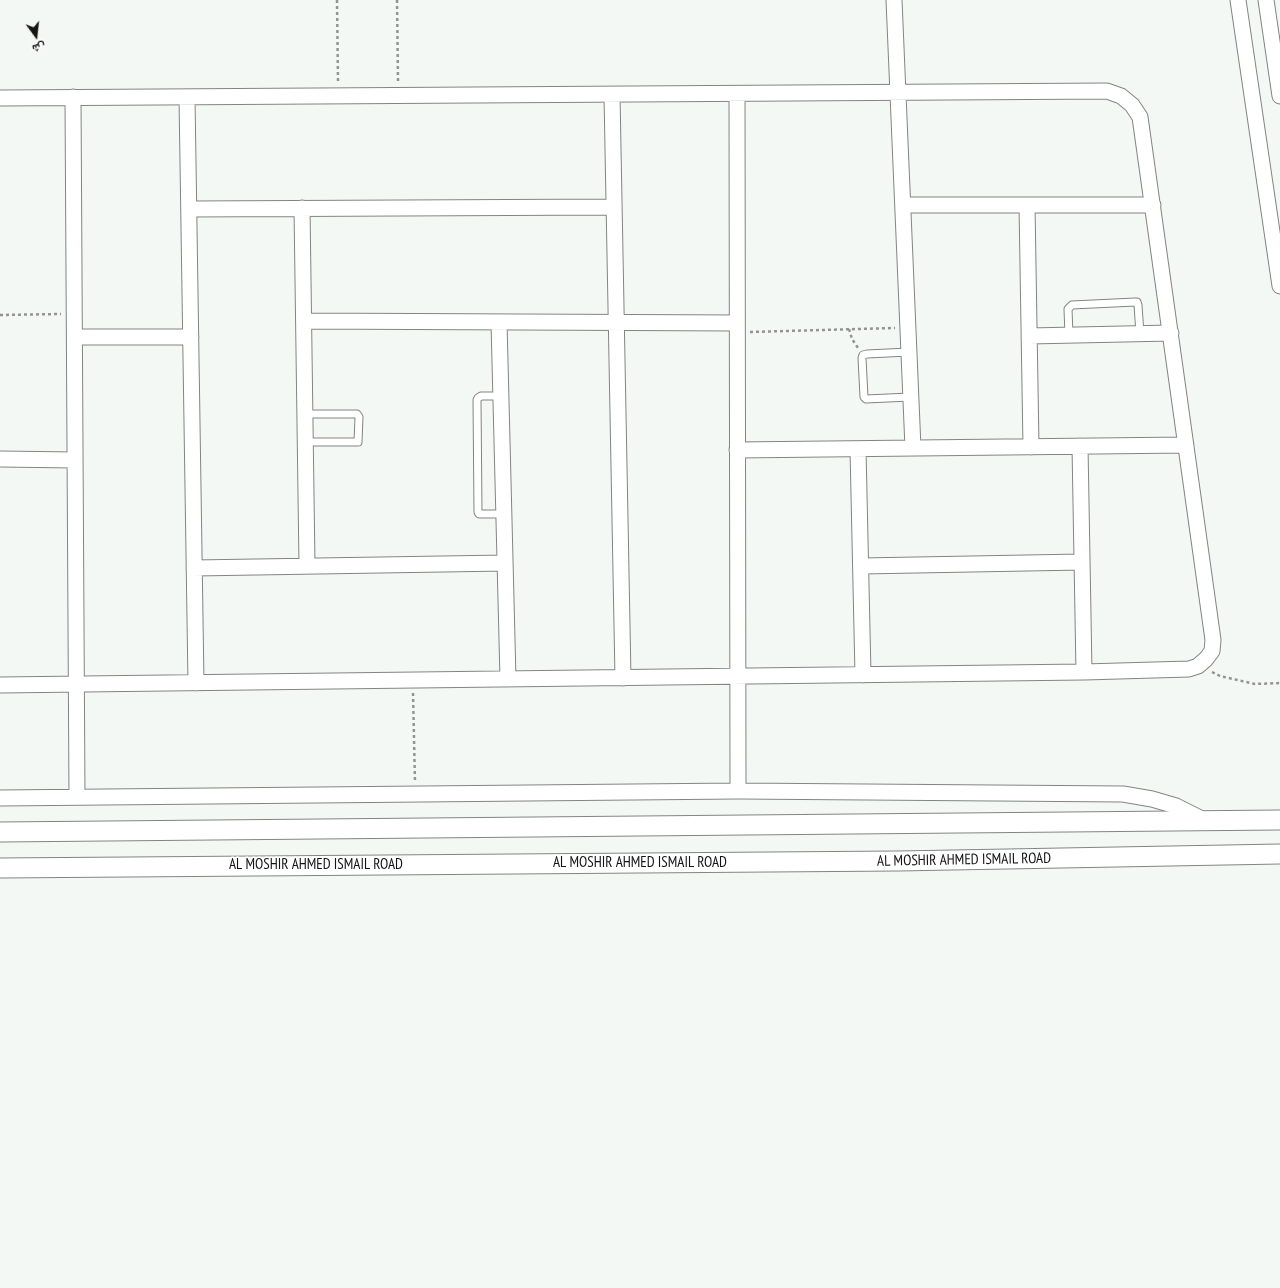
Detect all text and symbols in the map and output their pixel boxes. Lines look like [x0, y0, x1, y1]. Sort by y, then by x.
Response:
north arrow [16, 16, 56, 56]
text: ش [31, 39, 47, 56]
street label: AL MOSHIR AHMED ISMAIL ROAD [877, 849, 1051, 871]
street label: AL MOSHIR AHMED ISMAIL ROAD [553, 854, 727, 872]
street label: AL MOSHIR AHMED ISMAIL ROAD [229, 856, 403, 874]

